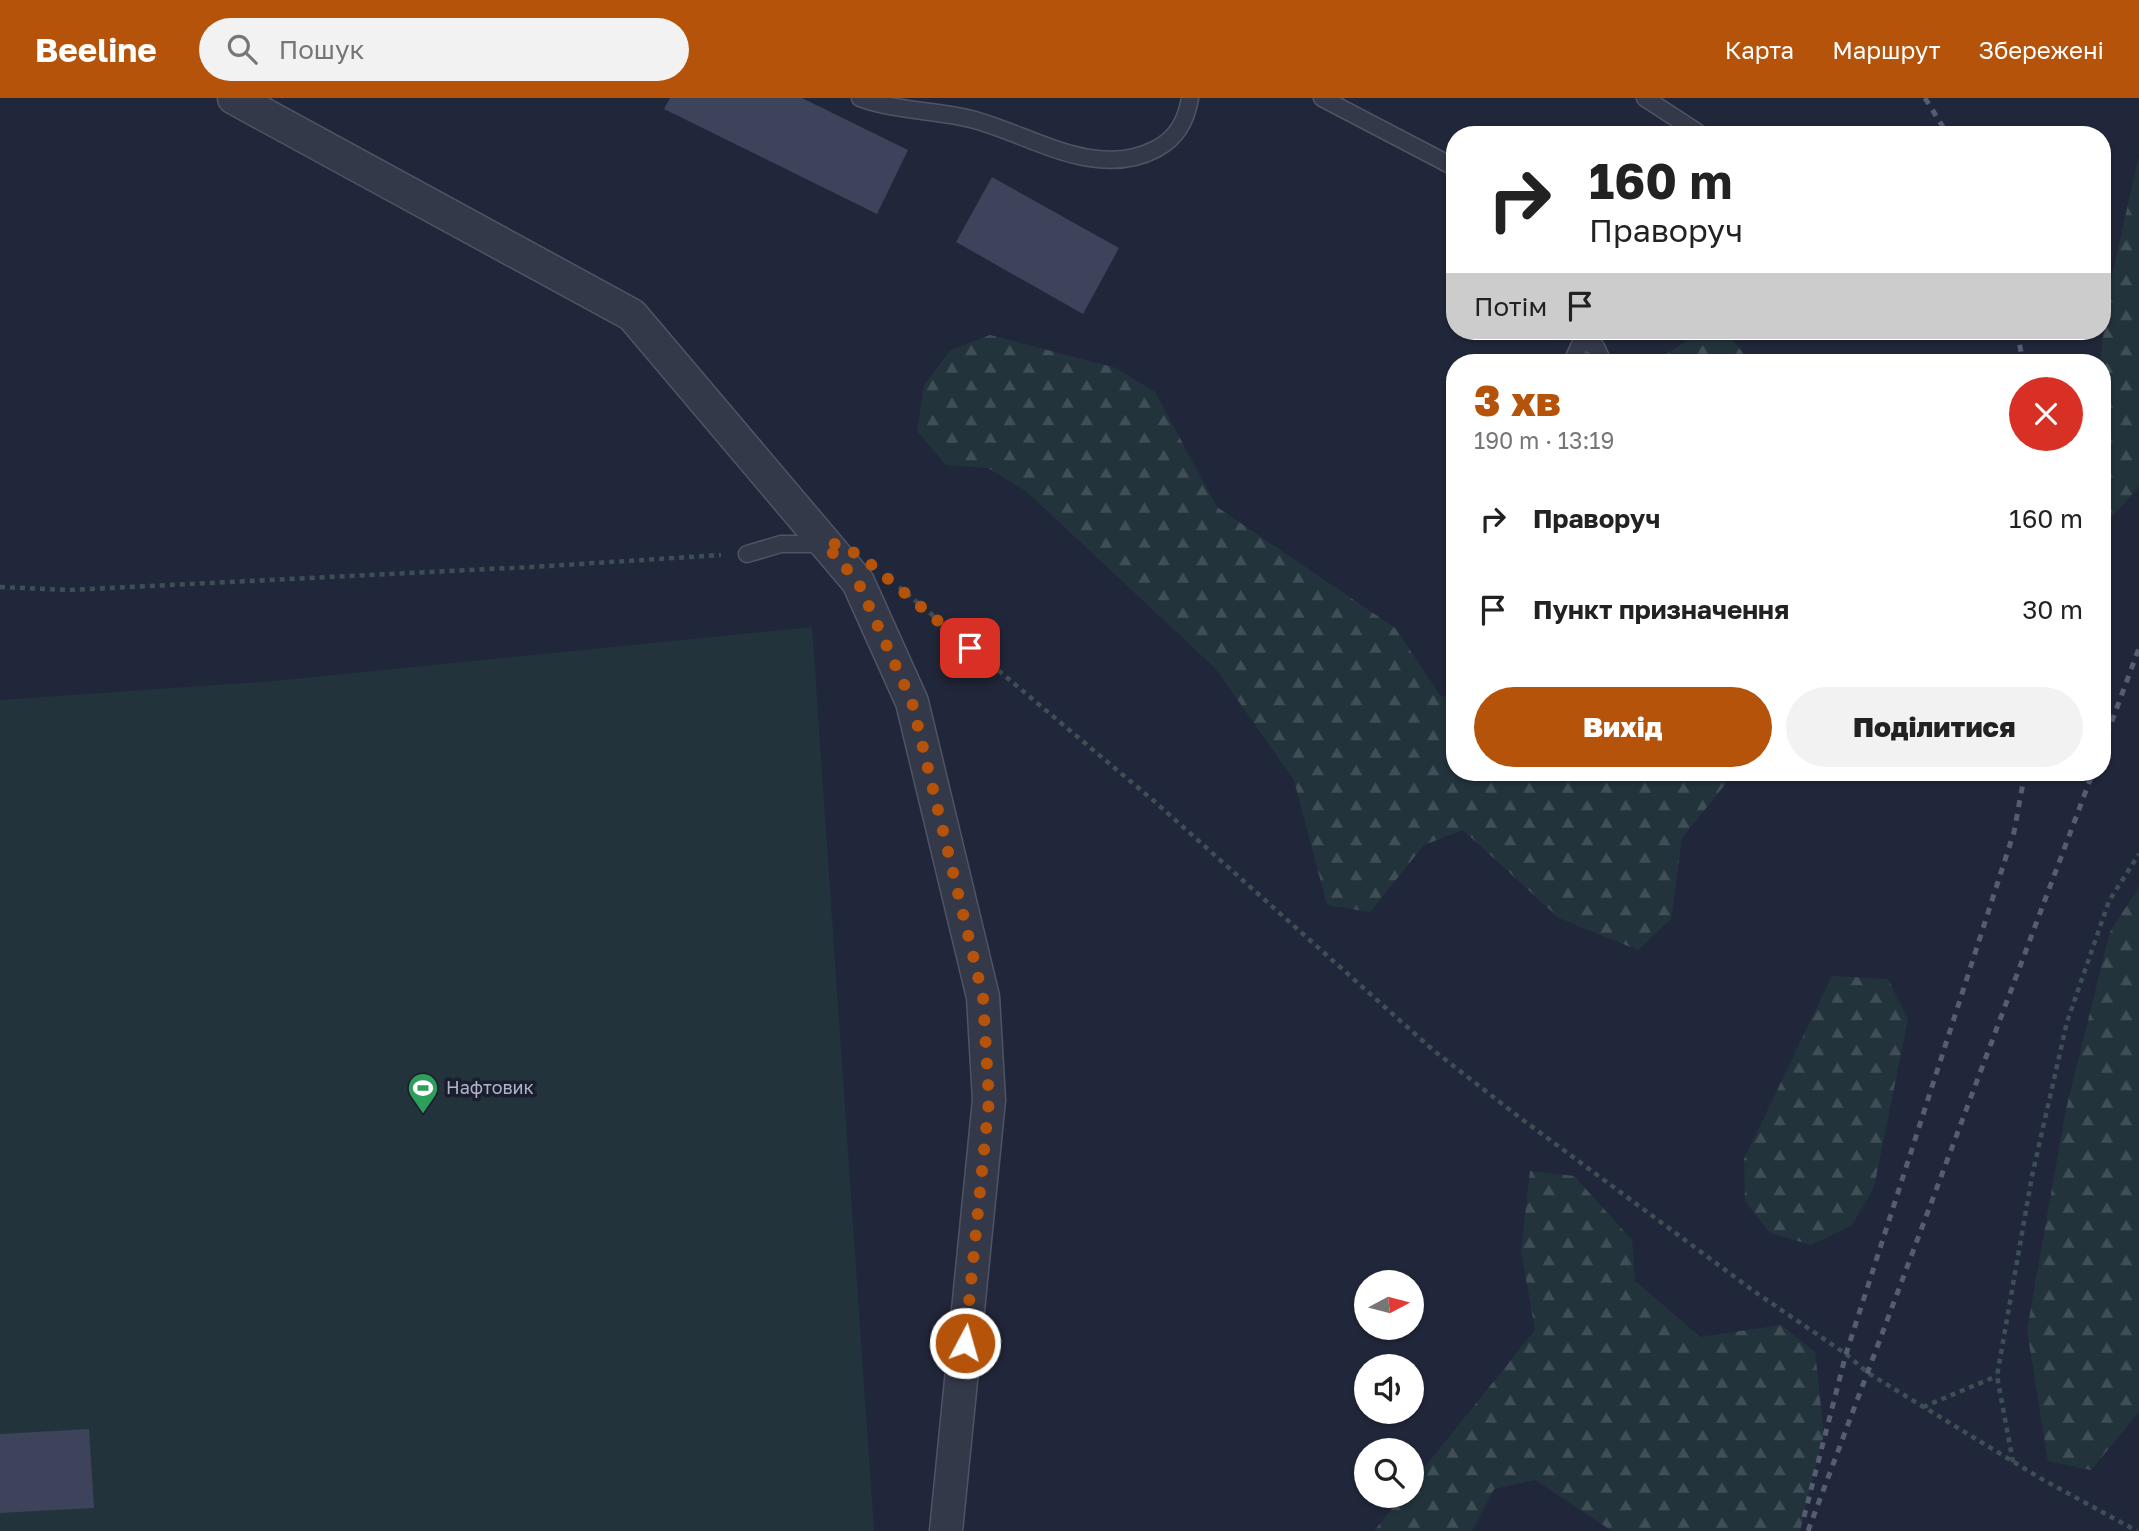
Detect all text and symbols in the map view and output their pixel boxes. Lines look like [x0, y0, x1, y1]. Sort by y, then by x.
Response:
search box [199, 18, 689, 81]
text: Beeline [35, 30, 157, 69]
icon: search [223, 30, 261, 68]
text: Пошук [279, 34, 364, 65]
text: Карта [1725, 35, 1794, 64]
text: Маршрут [1832, 35, 1941, 64]
text: Збережені [1979, 35, 2104, 64]
text: 160 m [1589, 151, 1732, 210]
icon: right [1474, 154, 1565, 245]
text: Праворуч [1589, 211, 1743, 249]
icon: arrive [1561, 287, 1599, 325]
text: Потім [1474, 291, 1547, 322]
text: 3 хв [1474, 375, 1561, 425]
button: close [2009, 377, 2083, 451]
text: 190 m · 13:19 [1474, 426, 1614, 454]
icon: right [1474, 500, 1512, 538]
text: Праворуч [1533, 503, 1661, 534]
text: 160 m [2009, 503, 2083, 534]
icon: arrive [1474, 591, 1512, 629]
text: Пункт призначення [1533, 594, 1789, 625]
text: 30 m [2022, 594, 2083, 625]
pin [940, 618, 1000, 678]
icon: arrive [951, 629, 989, 667]
button: Вихід [1474, 687, 1772, 767]
button: Поділитися [1786, 687, 2083, 767]
sports icon: Нафтовик [406, 1071, 440, 1115]
place label: Нафтовик [446, 1076, 534, 1098]
north arrow [1354, 1270, 1424, 1340]
map controls [1354, 1270, 1424, 1508]
position arrow [928, 1306, 1002, 1380]
button: sound [1354, 1354, 1424, 1424]
button: search [1354, 1438, 1424, 1508]

